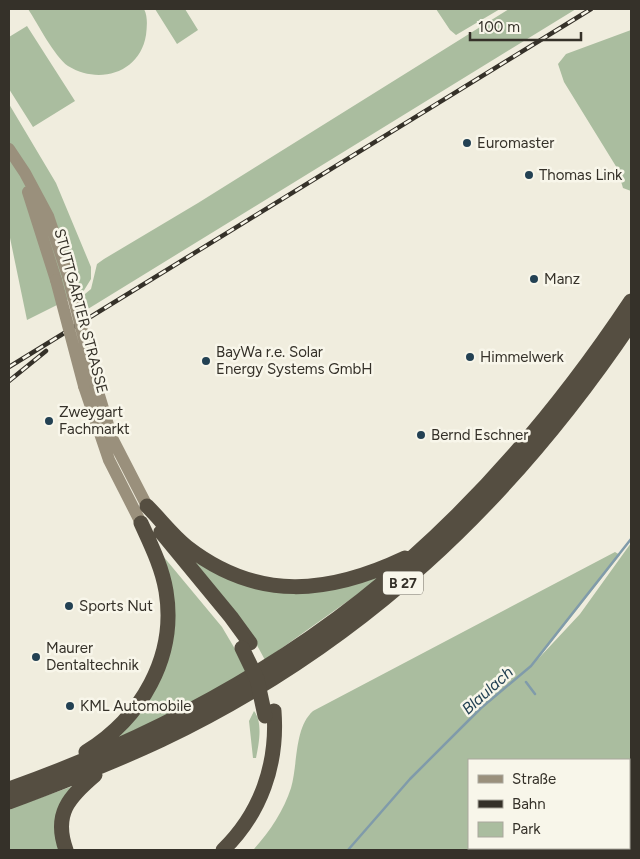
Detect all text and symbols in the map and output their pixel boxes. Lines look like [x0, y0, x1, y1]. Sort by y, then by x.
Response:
scale bar [470, 10, 581, 42]
text: 100 m [478, 18, 520, 36]
place label: Euromaster [477, 134, 554, 152]
marker: Euromaster [461, 137, 473, 149]
place label: Thomas Link [539, 166, 623, 184]
marker: Thomas Link [523, 169, 535, 181]
street label: STUTTGARTER STRASSE [50, 227, 112, 395]
place label: Manz [544, 270, 580, 288]
marker: Manz [528, 273, 540, 285]
place label: BayWa r.e. Solar Energy Systems GmbH [216, 343, 373, 378]
place label: Himmelwerk [480, 348, 565, 366]
marker: Himmelwerk [464, 351, 476, 363]
marker: BayWa r.e. Solar Energy Systems GmbH [200, 355, 212, 367]
place label: Zweygart Fachmarkt [59, 403, 130, 438]
marker: Zweygart Fachmarkt [43, 415, 55, 427]
place label: Bernd Eschner [431, 426, 528, 444]
marker: Bernd Eschner [415, 429, 427, 441]
road number: B 27 [383, 572, 423, 594]
place label: Sports Nut [79, 597, 153, 615]
marker: Sports Nut [63, 600, 75, 612]
place label: Maurer Dentaltechnik [46, 639, 140, 674]
marker: Maurer Dentaltechnik [30, 651, 42, 663]
water label: Blaulach [458, 662, 517, 718]
place label: KML Automobile [80, 697, 191, 715]
marker: KML Automobile [64, 700, 76, 712]
legend [468, 759, 630, 849]
text: Straße [512, 770, 556, 788]
text: Bahn [512, 795, 546, 813]
text: Park [512, 820, 541, 838]

